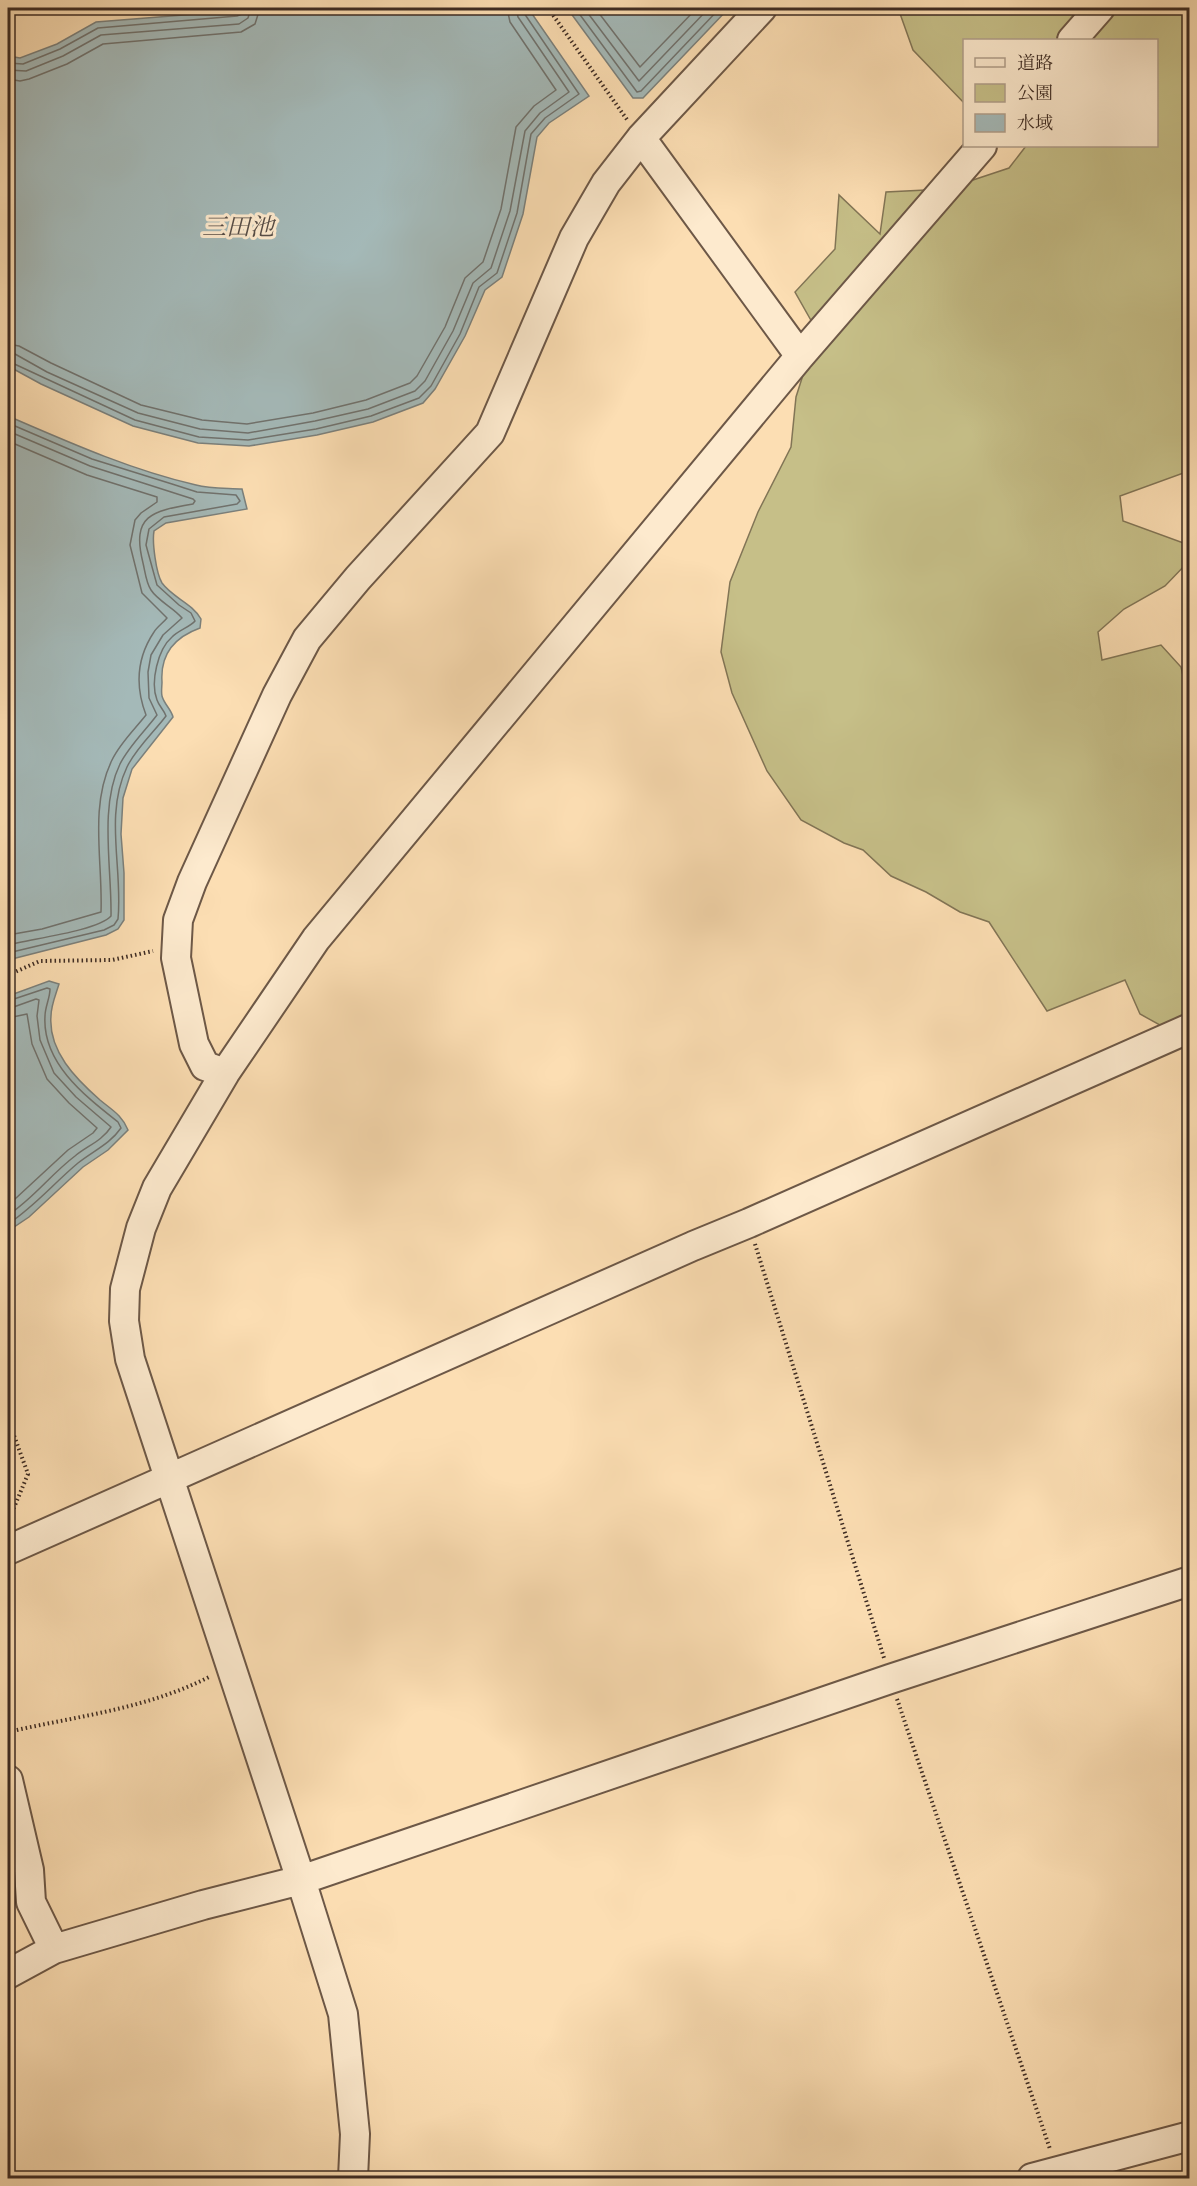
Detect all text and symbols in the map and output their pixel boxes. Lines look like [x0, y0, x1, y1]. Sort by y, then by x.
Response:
legend [963, 39, 1158, 147]
text: 道路 [1017, 53, 1053, 75]
text: 公園 [1017, 83, 1053, 105]
text: 水域 [1017, 113, 1053, 135]
water label: 三田池 [202, 213, 277, 243]

